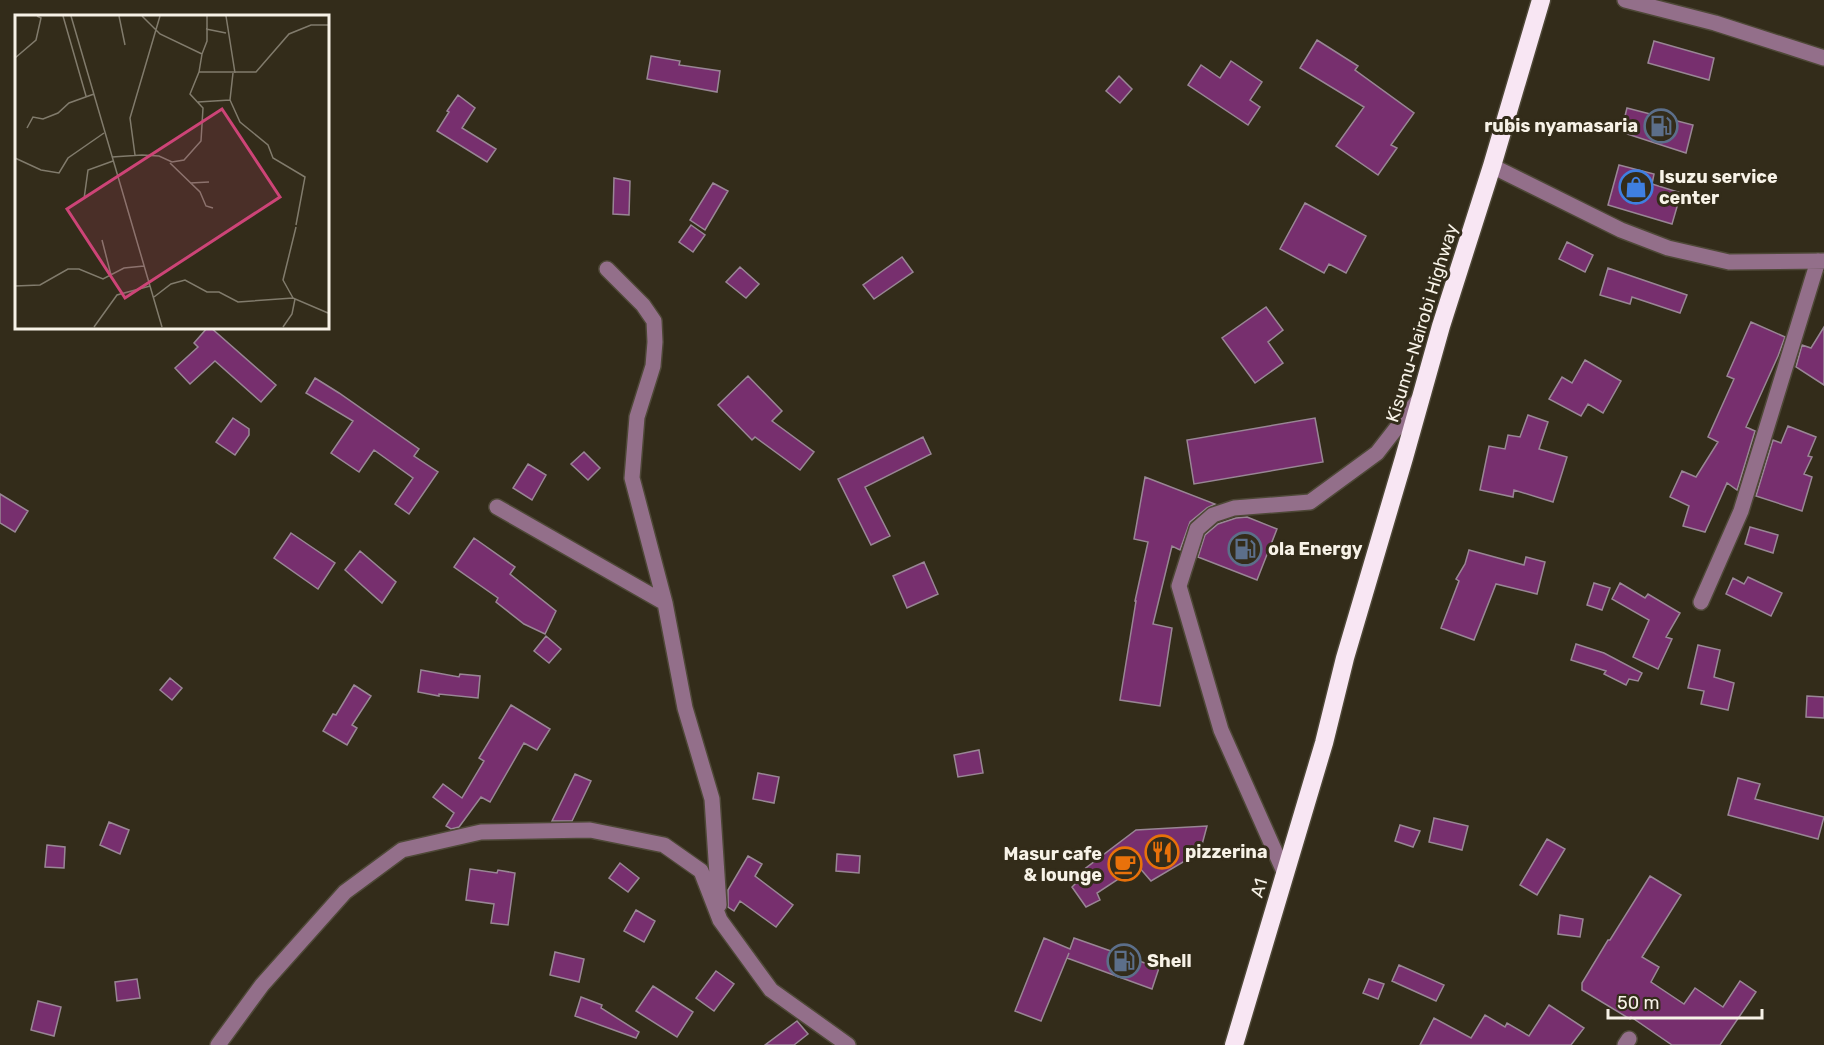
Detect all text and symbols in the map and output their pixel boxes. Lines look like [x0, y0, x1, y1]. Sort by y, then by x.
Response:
inset map [15, 15, 328, 328]
fuel station icon: rubis nyamasaria [1643, 108, 1679, 144]
place label: rubis nyamasaria [1484, 115, 1638, 137]
place label: Isuzu service center [1659, 166, 1778, 209]
shop icon: Isuzu service center [1618, 169, 1654, 205]
street label: Kisumu-Nairobi Highway [1381, 221, 1463, 425]
fuel station icon: ola Energy [1227, 531, 1263, 567]
place label: ola Energy [1268, 538, 1363, 560]
restaurant icon: pizzerina [1144, 834, 1180, 870]
place label: pizzerina [1185, 841, 1268, 863]
place label: Masur cafe & lounge [1004, 843, 1102, 886]
cafe icon: Masur cafe & lounge [1107, 846, 1143, 882]
street label: A1 [1246, 876, 1272, 900]
fuel station icon: Shell [1106, 943, 1142, 979]
place label: Shell [1147, 950, 1192, 972]
scale bar [1608, 982, 1762, 1020]
text: 50 m [1617, 992, 1660, 1014]

